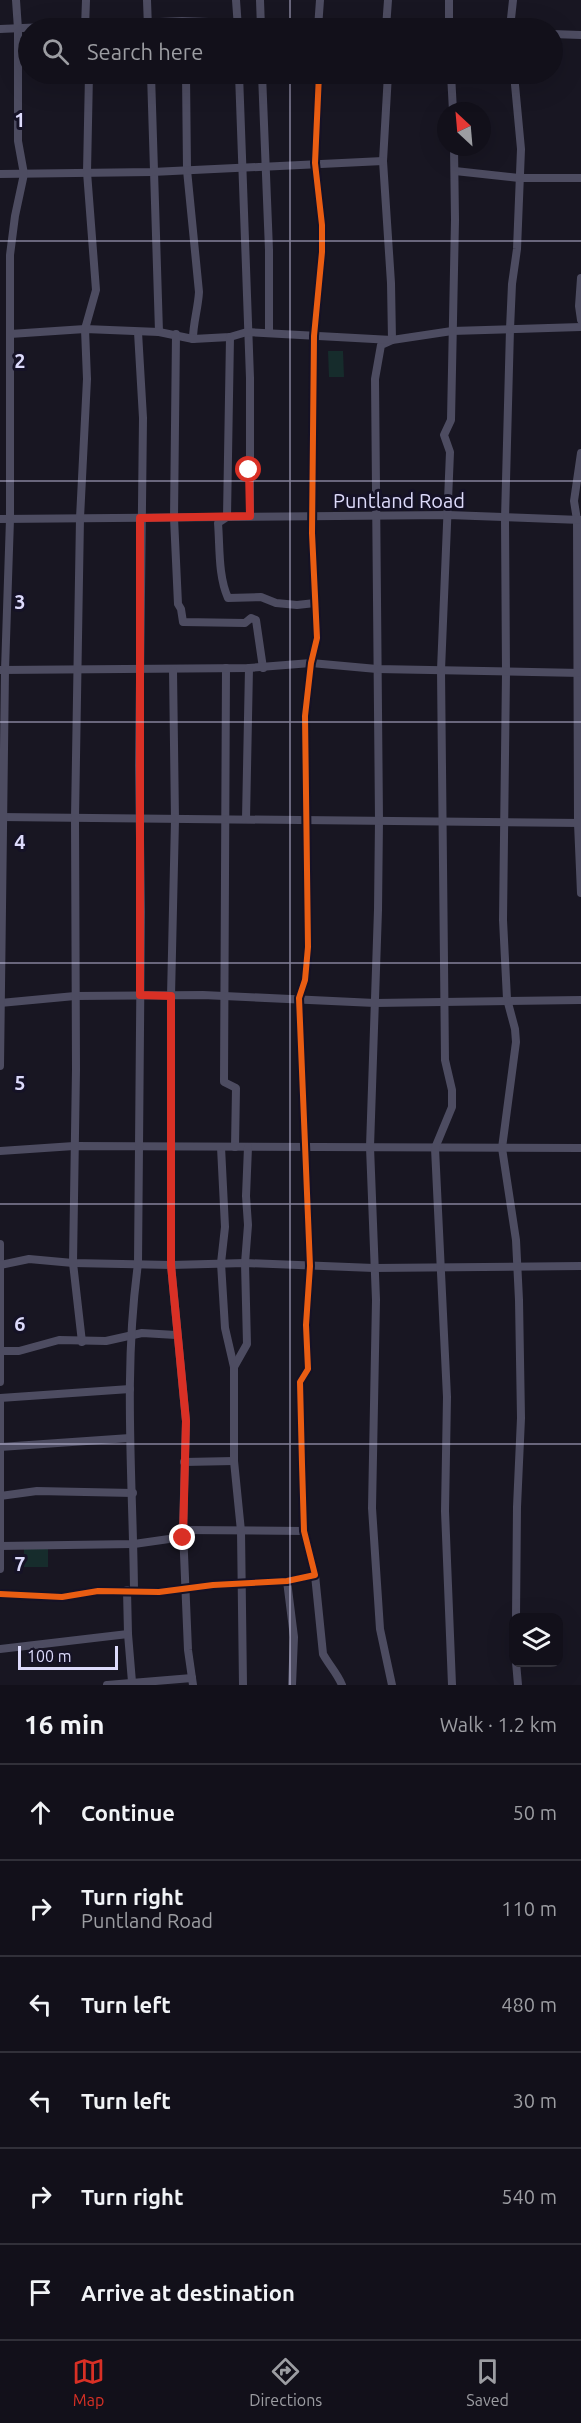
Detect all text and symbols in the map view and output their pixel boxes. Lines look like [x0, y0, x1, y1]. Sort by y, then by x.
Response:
search box [18, 18, 563, 84]
icon: search [39, 35, 72, 68]
text: Search here [87, 39, 203, 64]
north arrow [437, 102, 491, 156]
text: 1 [14, 108, 26, 131]
text: 2 [14, 349, 26, 372]
route start [235, 456, 261, 482]
street label: Puntland Road [333, 489, 465, 512]
text: 3 [14, 590, 26, 613]
text: 4 [14, 830, 26, 853]
text: 5 [14, 1071, 26, 1094]
text: 6 [14, 1312, 26, 1335]
route end [169, 1524, 195, 1550]
text: 7 [14, 1552, 26, 1575]
map controls [509, 1613, 563, 1667]
button: layers [509, 1613, 563, 1667]
scale bar [18, 1643, 118, 1670]
text: 100 m [27, 1647, 72, 1665]
text: 16 min [24, 1710, 104, 1739]
text: Walk · 1.2 km [440, 1713, 557, 1736]
icon: ahead [24, 1796, 57, 1829]
text: Continue [81, 1800, 175, 1825]
text: 50 m [513, 1801, 557, 1824]
text: Turn right [81, 1884, 183, 1909]
icon: right [24, 1892, 57, 1925]
text: 110 m [501, 1897, 557, 1920]
text: Puntland Road [81, 1909, 213, 1932]
icon: left [24, 1988, 57, 2021]
text: Turn left [81, 1992, 171, 2017]
text: 480 m [501, 1993, 557, 2016]
icon: left [24, 2084, 57, 2117]
text: Turn left [81, 2088, 171, 2113]
text: 30 m [513, 2089, 557, 2112]
icon: right [24, 2180, 57, 2213]
text: Turn right [81, 2184, 183, 2209]
text: 540 m [501, 2185, 557, 2208]
icon: arrive [24, 2276, 57, 2309]
text: Arrive at destination [81, 2280, 295, 2305]
tab: Map [72, 2355, 105, 2409]
tab: Directions [249, 2355, 322, 2409]
tab: Saved [466, 2355, 509, 2409]

